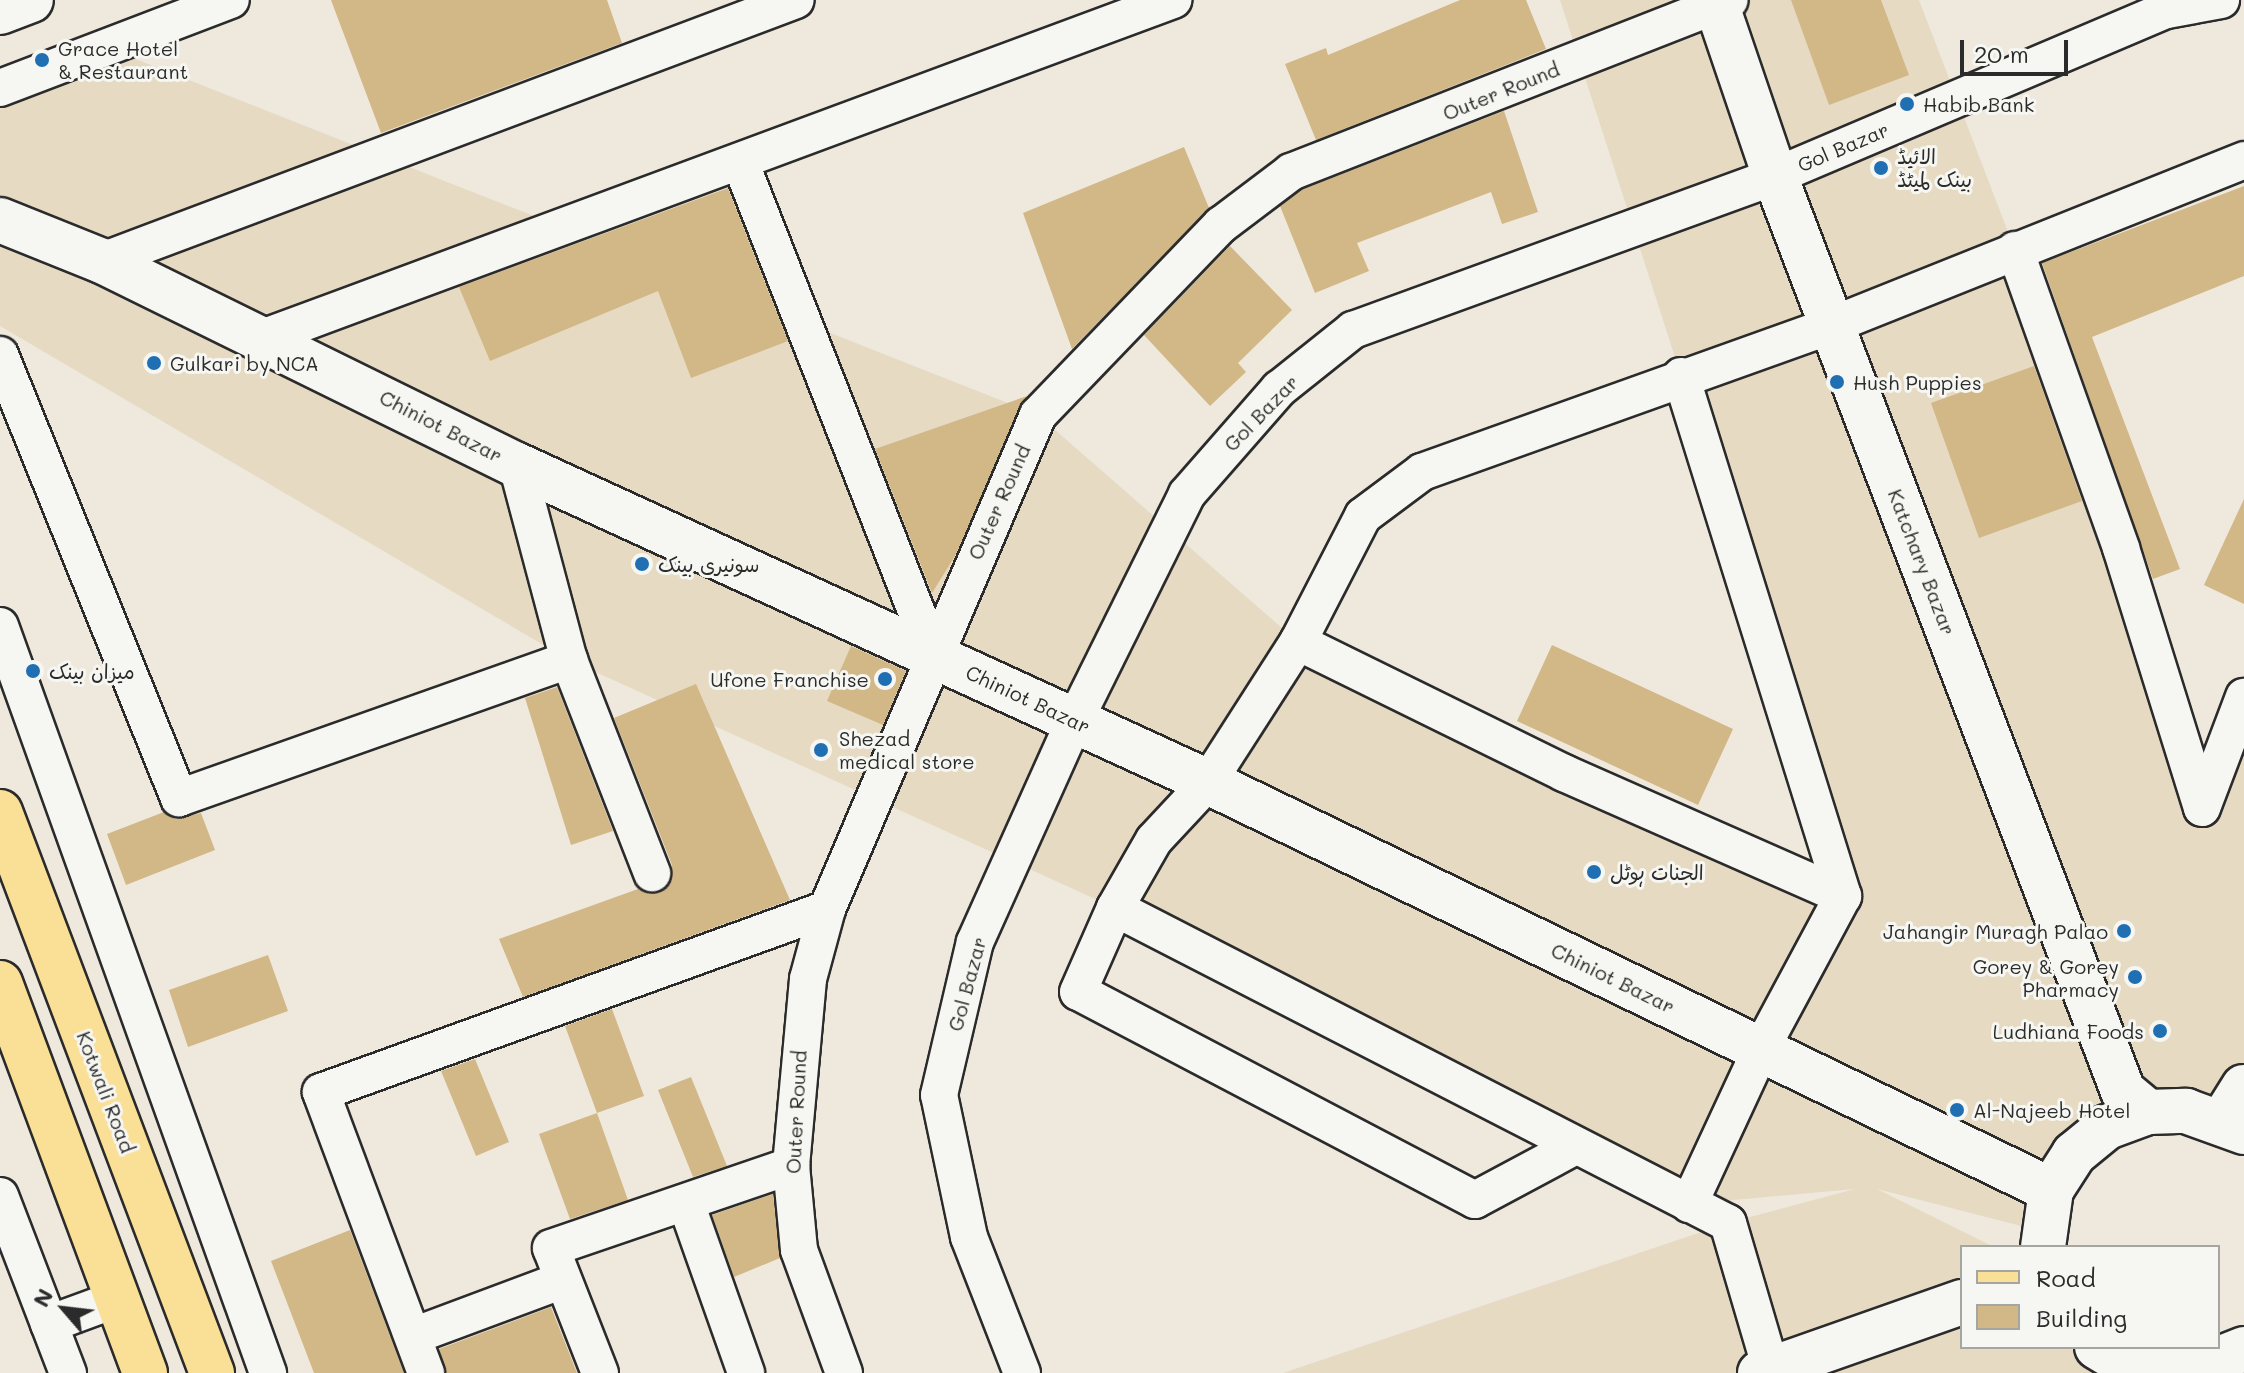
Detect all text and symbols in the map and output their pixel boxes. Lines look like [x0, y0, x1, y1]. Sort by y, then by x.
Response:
scale bar [1964, 24, 2072, 74]
place label: Grace Hotel & Restaurant [58, 36, 188, 83]
text: 20 m [1974, 38, 2029, 69]
marker: Grace Hotel & Restaurant [33, 51, 51, 69]
street label: Outer Round [1439, 57, 1563, 125]
place label: Habib Bank [1923, 92, 2034, 116]
marker: Habib Bank [1898, 95, 1916, 113]
street label: Gol Bazar [1794, 117, 1892, 177]
place label: الائیڈ بینک لمیٹڈ [1897, 144, 1972, 191]
marker: الائیڈ بینک لمیٹڈ [1872, 159, 1890, 177]
place label: Gulkari by NCA [170, 351, 319, 375]
marker: Gulkari by NCA [145, 354, 163, 372]
street label: Gol Bazar [1219, 370, 1303, 456]
place label: Hush Puppies [1853, 370, 1982, 394]
marker: Hush Puppies [1828, 373, 1846, 391]
street label: Chiniot Bazar [376, 385, 506, 467]
street label: Outer Round [963, 441, 1035, 563]
street label: Katchary Bazar [1883, 486, 1961, 638]
place label: سونیری بینک [658, 552, 759, 576]
marker: سونیری بینک [633, 555, 651, 573]
place label: میزان بینک [49, 659, 135, 683]
street label: Chiniot Bazar [962, 660, 1094, 738]
marker: میزان بینک [24, 662, 42, 680]
place label: Ufone Franchise [710, 667, 869, 691]
marker: Ufone Franchise [876, 670, 894, 688]
place label: Shezad medical store [839, 726, 975, 773]
marker: Shezad medical store [810, 739, 832, 761]
place label: الجنات ہوٹل [1610, 860, 1704, 884]
marker: الجنات ہوٹل [1585, 863, 1603, 881]
place label: Jahangir Muragh Palao [1883, 919, 2108, 943]
marker: Jahangir Muragh Palao [2115, 922, 2133, 940]
street label: Gol Bazar [943, 934, 991, 1034]
street label: Chiniot Bazar [1547, 938, 1679, 1018]
place label: Gorey & Gorey Pharmacy [1973, 954, 2119, 1001]
marker: Gorey & Gorey Pharmacy [2126, 968, 2144, 986]
place label: Ludhiana Foods [1993, 1019, 2144, 1043]
marker: Ludhiana Foods [2151, 1022, 2169, 1040]
street label: Kotwali Road [72, 1028, 140, 1156]
street label: Outer Round [781, 1050, 811, 1174]
place label: Al-Najeeb Hotel [1973, 1098, 2130, 1122]
marker: Al-Najeeb Hotel [1948, 1101, 1966, 1119]
legend [1960, 1245, 2220, 1349]
text: Road [2036, 1262, 2096, 1293]
north arrow [24, 1269, 104, 1349]
text: N [26, 1283, 59, 1312]
text: Building [2036, 1302, 2127, 1333]

